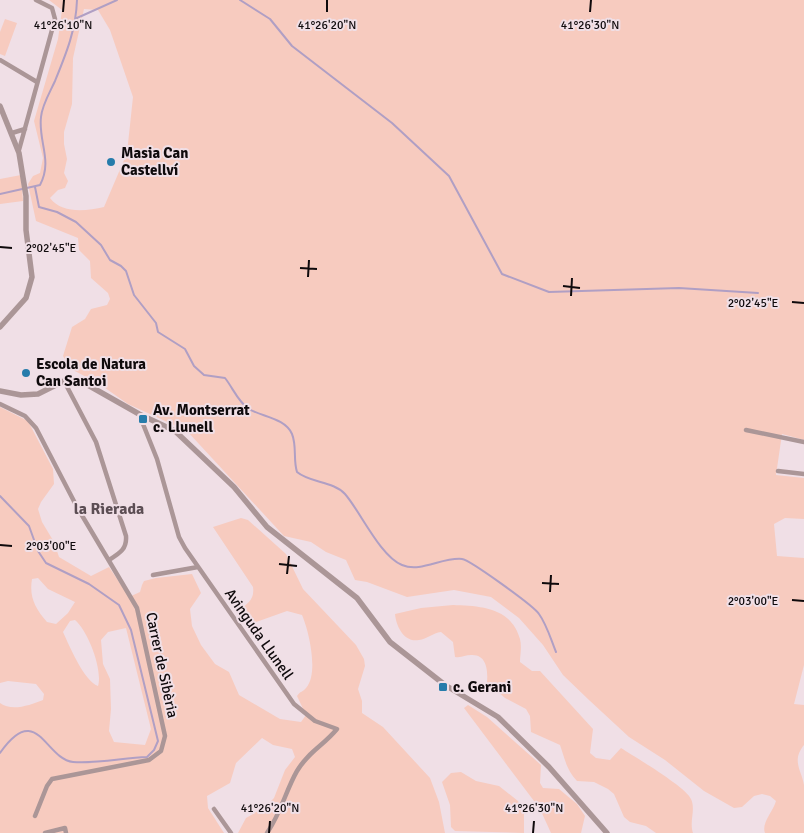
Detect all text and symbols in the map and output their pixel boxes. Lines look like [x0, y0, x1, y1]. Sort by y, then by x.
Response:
text: 41°26'10"N [34, 18, 92, 33]
text: 41°26'20"N [298, 18, 356, 33]
text: 41°26'30"N [561, 18, 619, 33]
place label: Masia Can Castellví [121, 144, 188, 179]
marker: Masia Can Castellví [105, 156, 117, 168]
text: 2°02'45"E [26, 241, 77, 256]
text: 2°02'45"E [728, 296, 779, 311]
place label: Escola de Natura Can Santoi [36, 355, 146, 390]
marker: Escola de Natura Can Santoi [20, 367, 32, 379]
place label: Av. Montserrat c. Llunell [153, 401, 250, 436]
marker: Av. Montserrat c. Llunell [137, 413, 149, 425]
district label: la Rierada [74, 499, 144, 519]
text: 2°03'00"E [26, 539, 77, 554]
street label: Avinguda Llunell [221, 585, 297, 683]
text: 2°03'00"E [728, 594, 779, 609]
street label: Carrer de Sibèria [142, 610, 182, 720]
place label: c. Gerani [453, 678, 511, 696]
marker: c. Gerani [437, 681, 449, 693]
text: 41°26'20"N [241, 801, 299, 816]
text: 41°26'30"N [505, 801, 563, 816]

